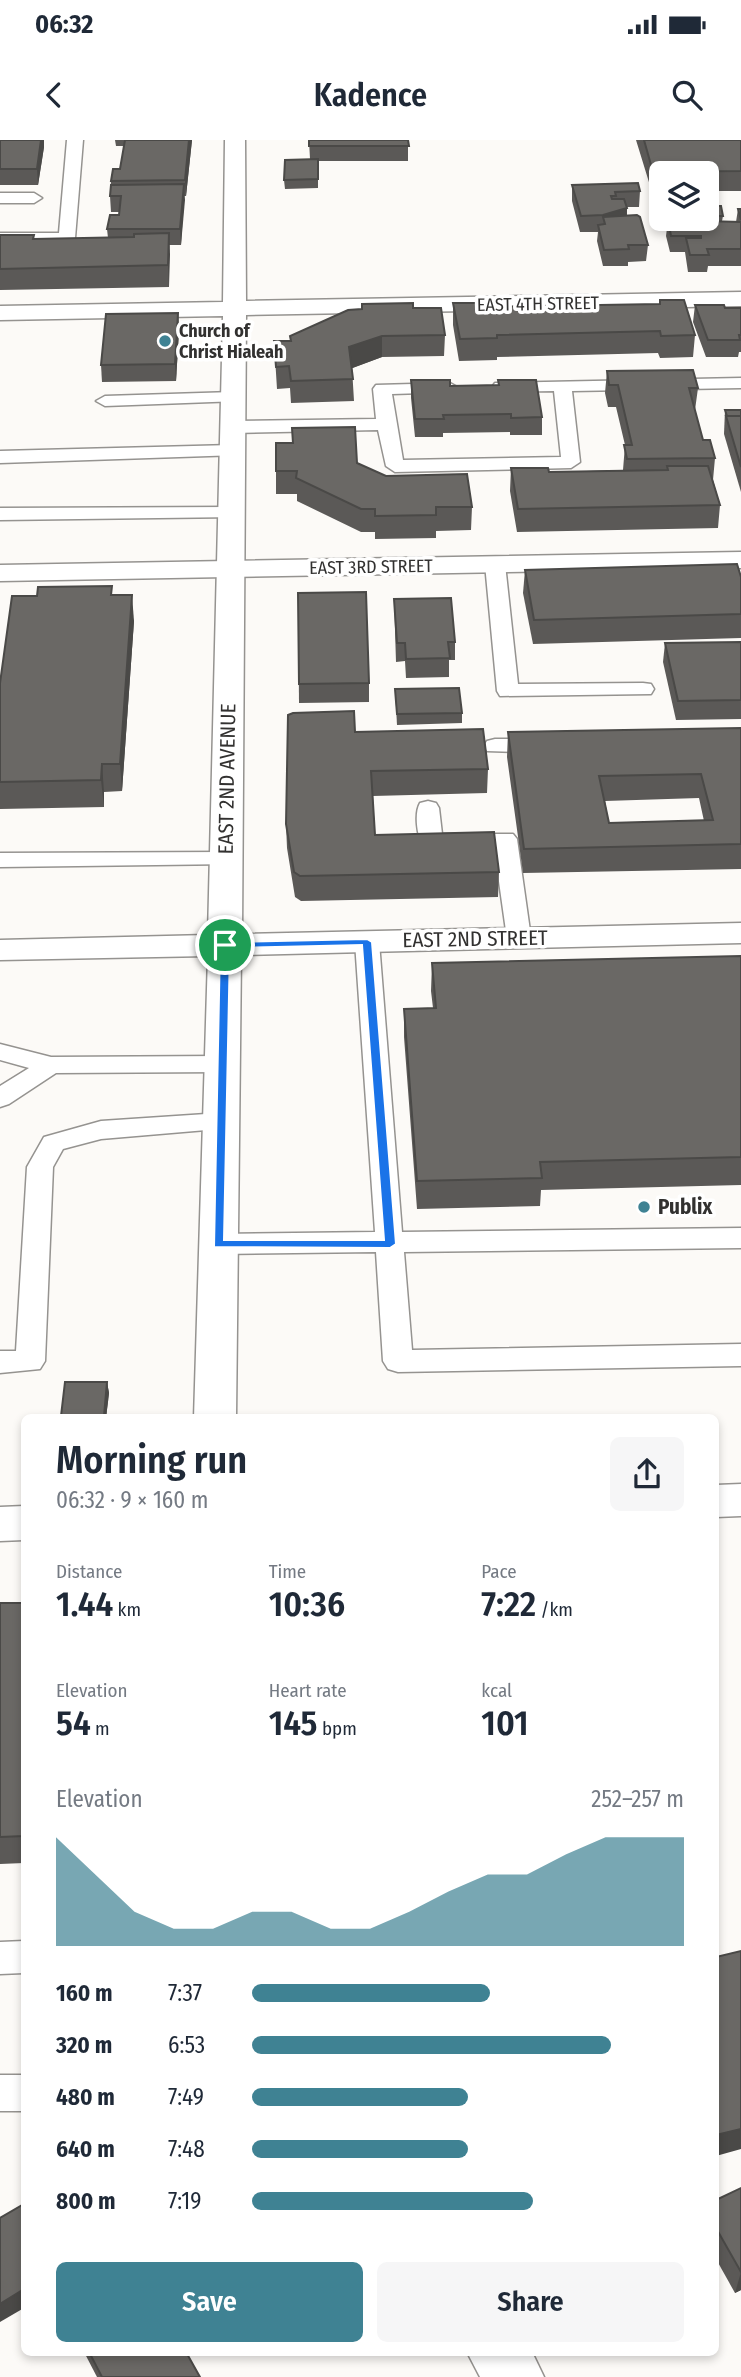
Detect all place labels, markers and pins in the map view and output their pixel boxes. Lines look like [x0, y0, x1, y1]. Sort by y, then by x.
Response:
place label: Church of Christ Hialeah [179, 320, 283, 363]
marker: Church of Christ Hialeah [157, 333, 173, 349]
pin [195, 915, 255, 975]
place label: Publix [658, 1194, 713, 1220]
marker: Publix [636, 1199, 652, 1215]

